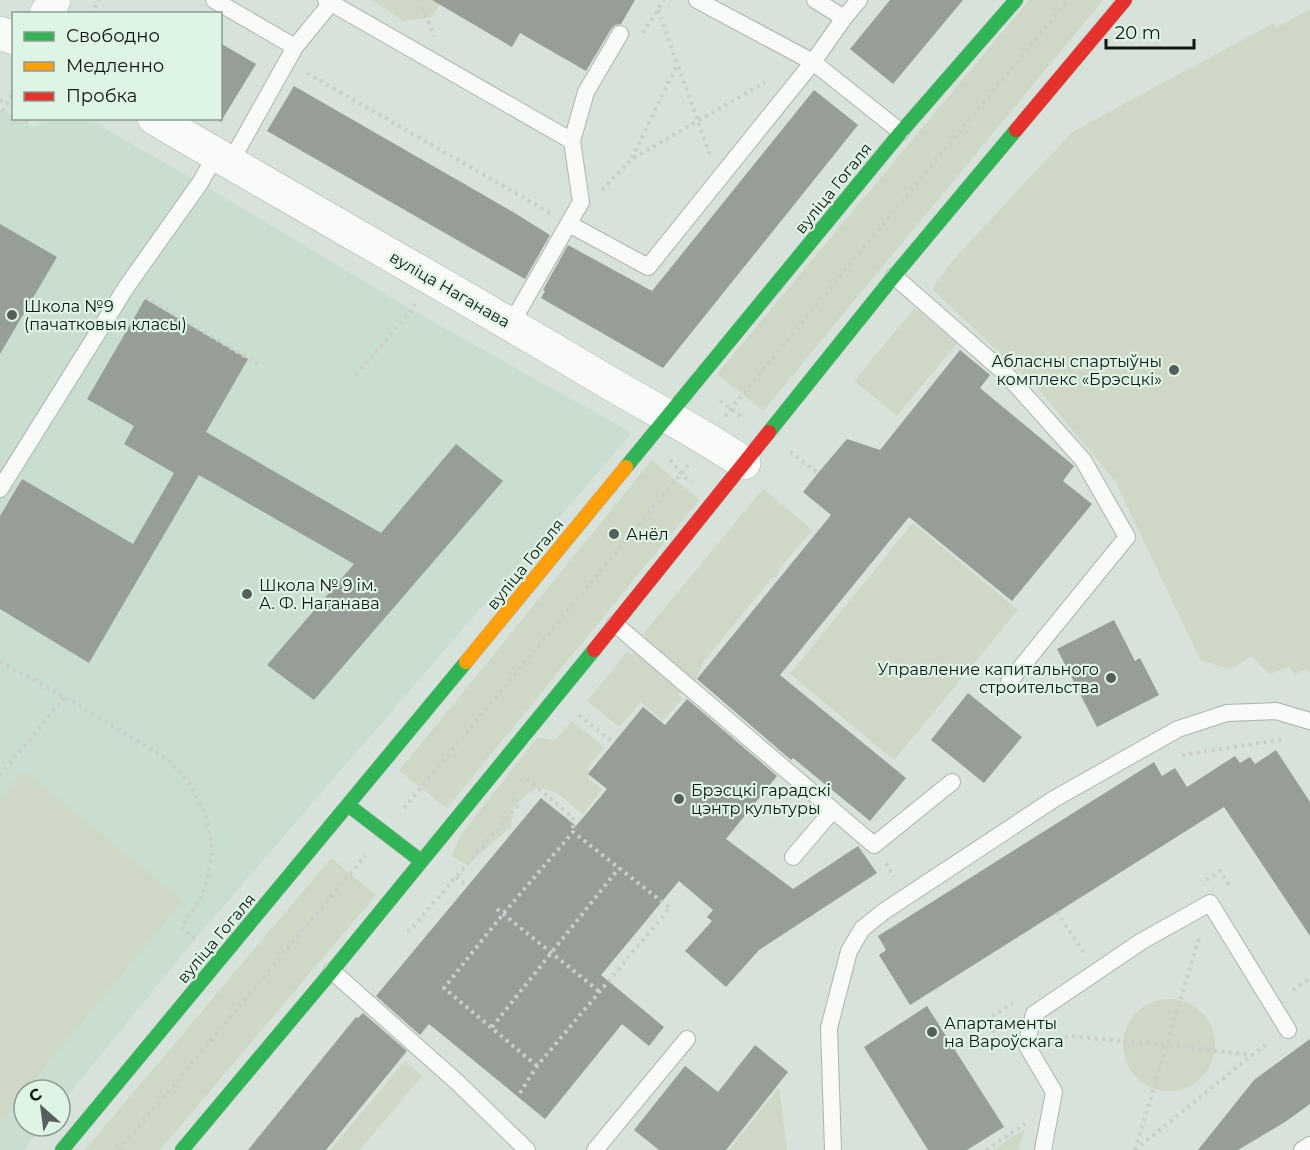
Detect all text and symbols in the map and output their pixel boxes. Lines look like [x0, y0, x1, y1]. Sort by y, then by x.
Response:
legend [12, 12, 222, 120]
scale bar [1106, 12, 1194, 50]
text: 20 m [1115, 22, 1161, 44]
text: Свободно [66, 25, 160, 47]
text: Медленно [66, 55, 164, 77]
text: Пробка [66, 85, 137, 107]
street label: вуліца Гогаля [791, 139, 876, 238]
street label: вуліца Наганава [386, 247, 513, 332]
place label: Школа №9 (пачатковыя класы) [24, 297, 187, 334]
marker: Школа №9 (пачатковыя класы) [5, 308, 19, 322]
place label: Абласны спартыўны комплекс «Брэсцкі» [992, 352, 1162, 389]
marker: Абласны спартыўны комплекс «Брэсцкі» [1167, 363, 1181, 377]
street label: вуліца Гогаля [483, 515, 568, 614]
place label: Анёл [626, 525, 669, 544]
marker: Анёл [607, 527, 621, 541]
place label: Школа № 9 ім. А. Ф. Наганава [259, 576, 380, 613]
marker: Школа № 9 ім. А. Ф. Наганава [240, 587, 254, 601]
place label: Управление капитального строительства [877, 660, 1099, 697]
marker: Управление капитального строительства [1104, 671, 1118, 685]
place label: Брэсцкі гарадскі цэнтр культуры [691, 781, 831, 818]
marker: Брэсцкі гарадскі цэнтр культуры [672, 792, 686, 806]
street label: вуліца Гогаля [173, 890, 259, 987]
place label: Апартаменты на Вароўскага [944, 1014, 1064, 1051]
marker: Апартаменты на Вароўскага [925, 1025, 939, 1039]
north arrow [12, 1078, 72, 1138]
text: С [26, 1084, 45, 1106]

